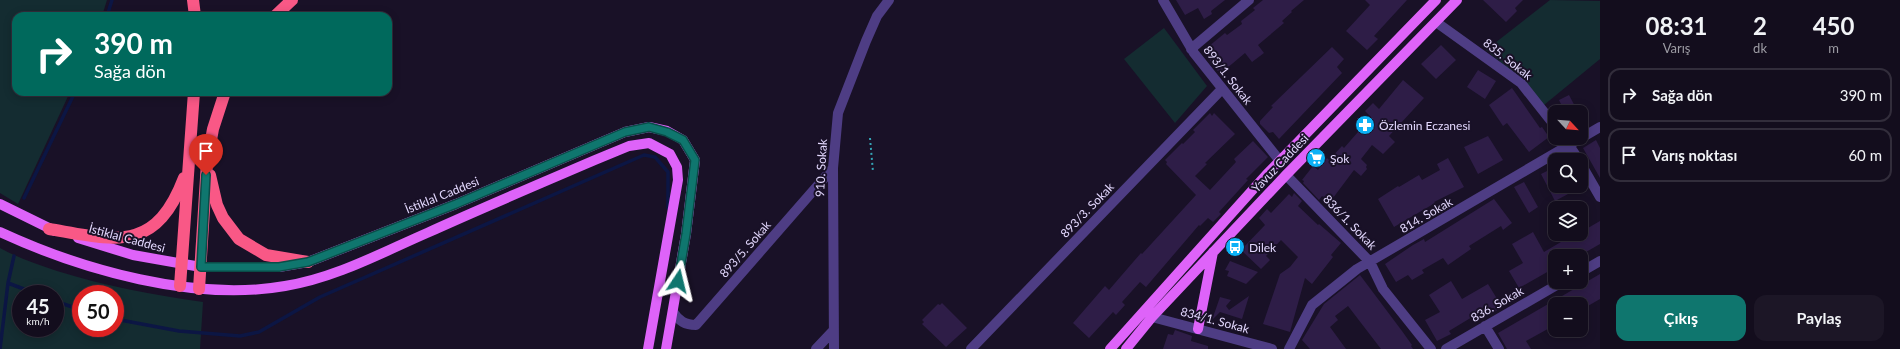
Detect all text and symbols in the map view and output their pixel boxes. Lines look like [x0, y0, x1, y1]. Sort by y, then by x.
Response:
text: 08:31 [1646, 11, 1707, 40]
text: 2 [1753, 11, 1767, 40]
text: 450 [1813, 11, 1854, 40]
text: 390 m [94, 26, 173, 60]
icon: right [28, 28, 80, 80]
street label: 835. Sokak [1480, 35, 1536, 83]
text: Varış [1663, 40, 1690, 56]
text: dk [1753, 40, 1767, 56]
text: m [1828, 40, 1839, 56]
street label: 893/1. Sokak [1200, 43, 1256, 108]
text: Sağa dön [94, 60, 166, 82]
icon: right [1618, 84, 1640, 106]
text: Sağa dön [1652, 86, 1713, 104]
text: 390 m [1840, 86, 1882, 104]
north arrow [1548, 105, 1588, 145]
map controls [1548, 105, 1588, 337]
pharmacy icon: Özlemin Eczanesi [1354, 114, 1376, 136]
place label: Özlemin Eczanesi [1379, 118, 1471, 133]
street label: Yavuz Caddesi [1248, 131, 1312, 195]
pin [189, 134, 223, 175]
street label: 910. Sokak [812, 138, 830, 197]
icon: arrive [195, 140, 217, 162]
icon: arrive [1618, 144, 1640, 166]
text: Varış noktası [1652, 146, 1737, 164]
text: 60 m [1848, 146, 1882, 164]
supermarket icon: Şok [1305, 147, 1327, 169]
place label: Şok [1330, 151, 1350, 166]
button: search [1548, 153, 1588, 193]
street label: İstiklal Caddesi [403, 173, 481, 217]
street label: 893/3. Sokak [1057, 179, 1118, 241]
street label: 836/1. Sokak [1320, 191, 1381, 253]
street label: 814. Sokak [1397, 193, 1456, 236]
button: layers [1548, 201, 1588, 241]
street label: 893/5. Sokak [716, 217, 774, 281]
street label: İstiklal Caddesi [87, 221, 167, 255]
bus stop icon: Dilek [1224, 236, 1246, 258]
place label: Dilek [1249, 240, 1277, 255]
button: + [1548, 249, 1588, 289]
position arrow [657, 260, 699, 302]
street label: 836. Sokak [1468, 282, 1527, 325]
speed limit sign: 50 [72, 285, 124, 337]
text: 45 [26, 294, 50, 318]
button: Çıkış [1616, 295, 1746, 341]
button: Paylaş [1754, 295, 1884, 341]
button: − [1548, 297, 1588, 337]
street label: 834/1. Sokak [1179, 304, 1252, 337]
text: km/h [26, 315, 50, 327]

